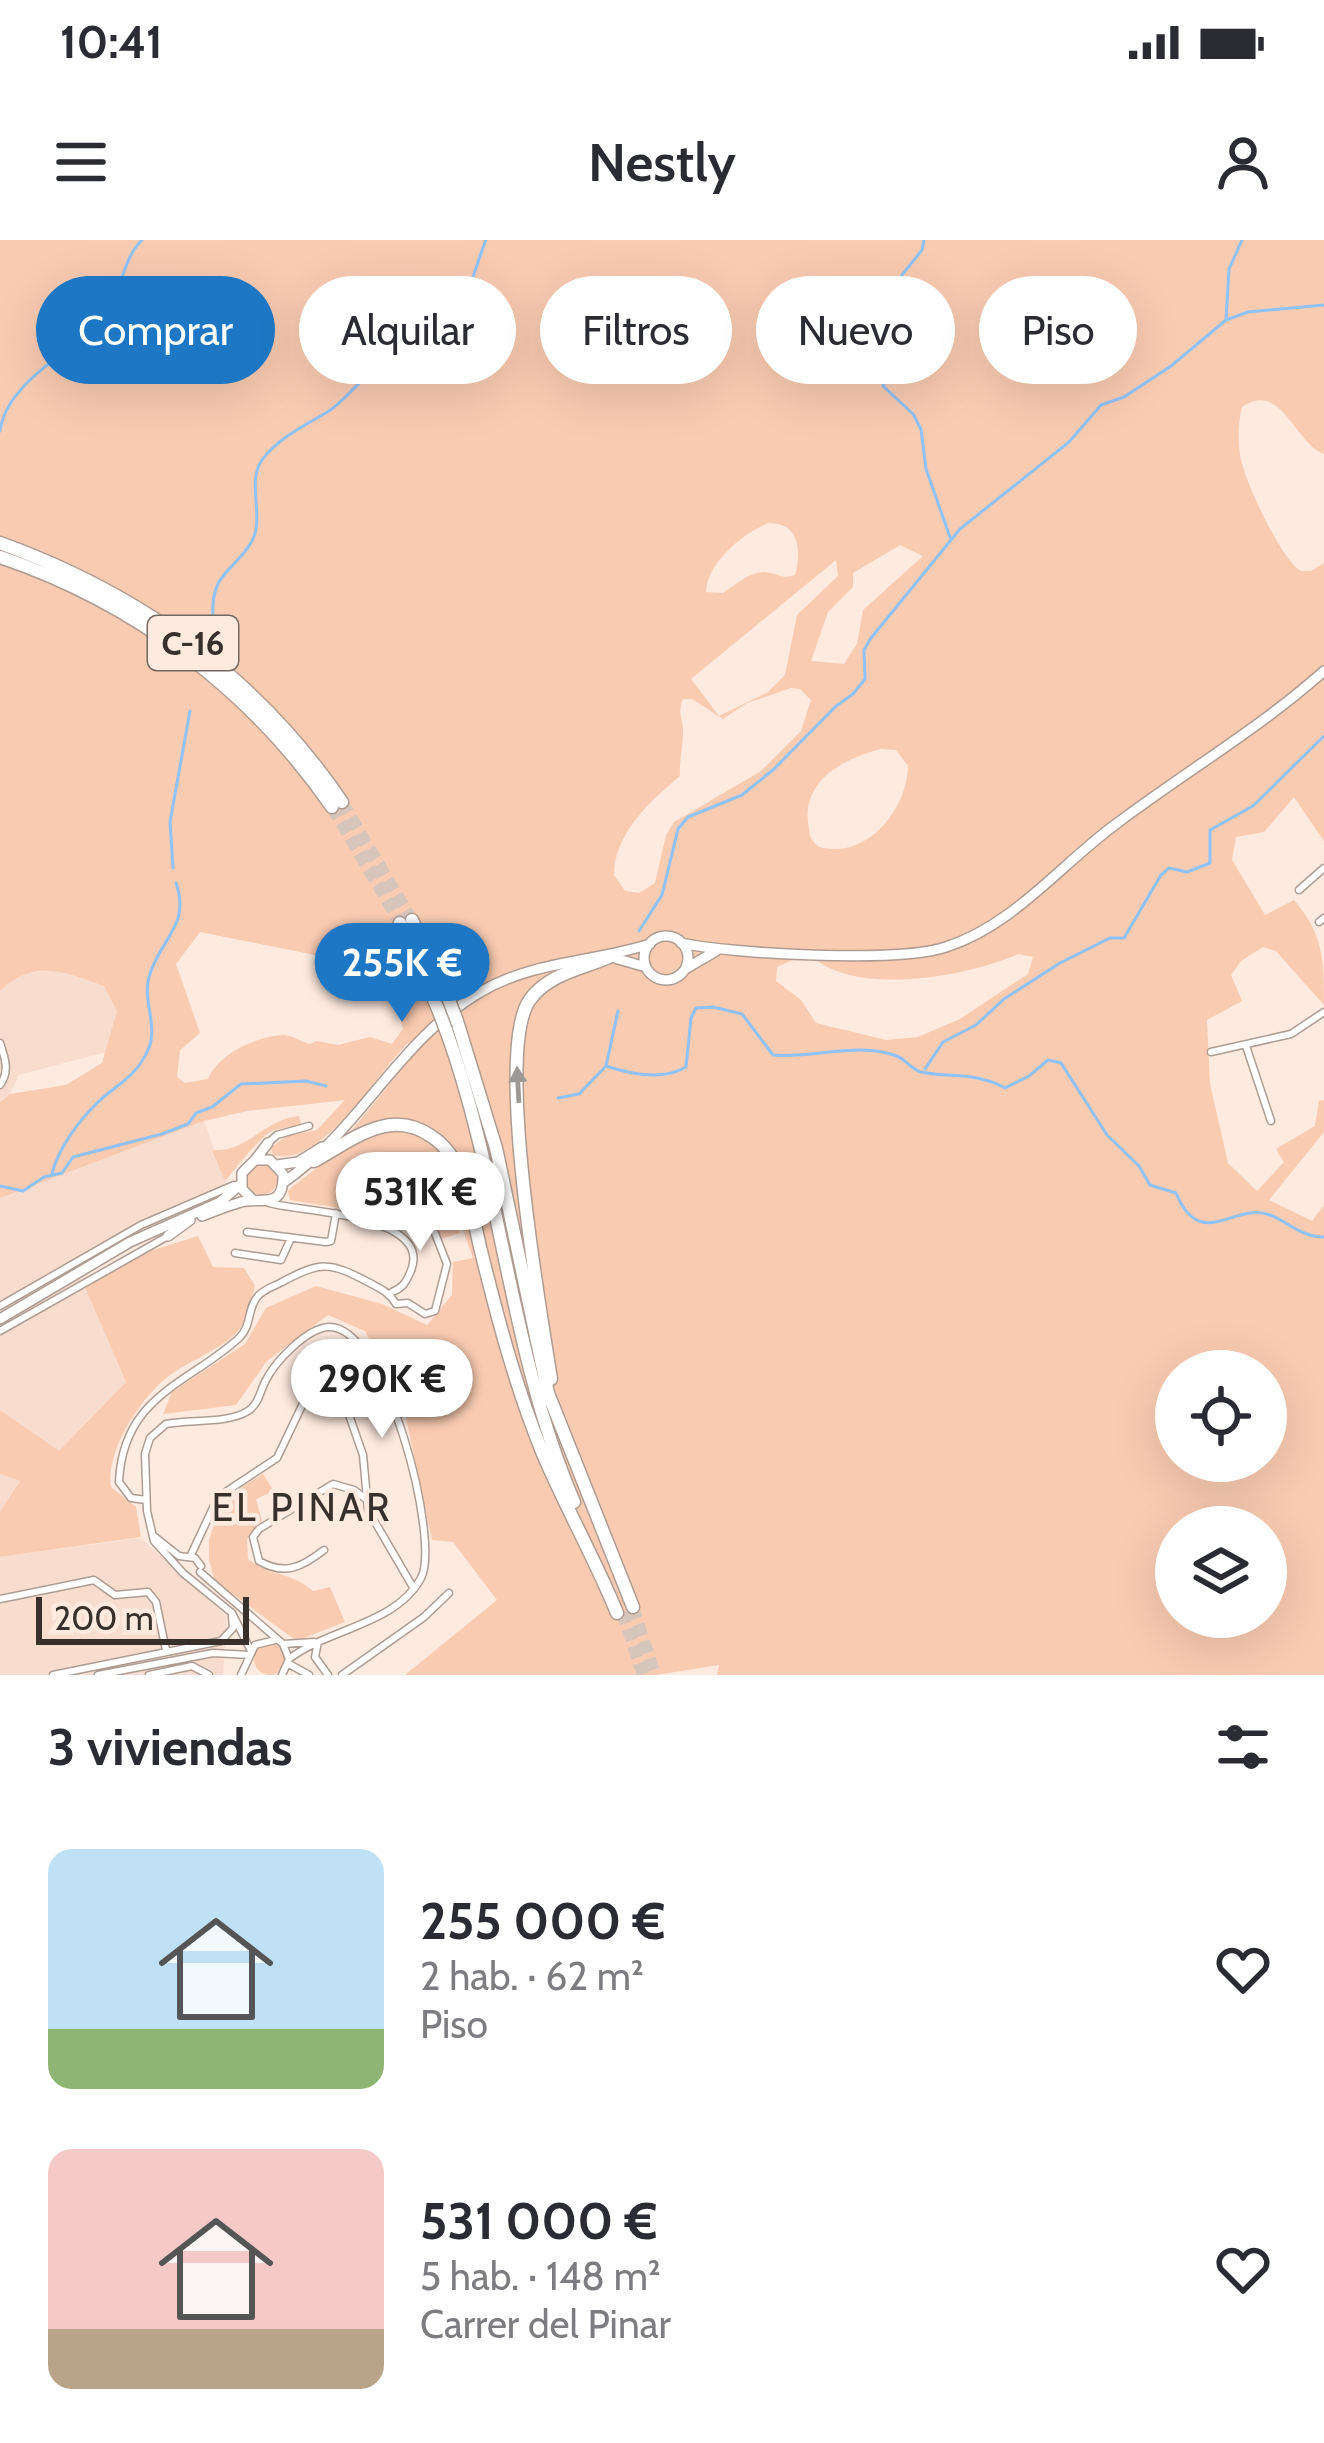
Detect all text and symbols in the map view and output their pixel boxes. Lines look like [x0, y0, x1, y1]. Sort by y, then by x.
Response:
text: 10:41 [60, 15, 163, 69]
icon: menu [48, 129, 114, 195]
text: Nestly [588, 129, 736, 195]
icon: person [1210, 129, 1276, 195]
chip: Comprar [36, 276, 275, 384]
chip: Alquilar [299, 276, 516, 384]
chip: Filtros [540, 276, 732, 384]
chip: Nuevo [756, 276, 955, 384]
chip: Piso [979, 276, 1137, 384]
road number: C-16 [148, 616, 238, 670]
pin: 255K € [304, 923, 500, 1025]
text: 255K € [342, 938, 462, 986]
one-way arrow [508, 1066, 527, 1103]
pin: 531K € [322, 1152, 518, 1254]
text: 531K € [363, 1167, 477, 1215]
pin: 290K € [284, 1339, 480, 1441]
map controls [1155, 1350, 1287, 1638]
button: locate [1155, 1350, 1287, 1482]
text: 290K € [318, 1354, 446, 1402]
district label: EL PINAR [211, 1483, 393, 1531]
button: layers [1155, 1506, 1287, 1638]
scale bar [36, 1591, 249, 1644]
text: 200 m [54, 1598, 154, 1638]
icon: filters [1210, 1714, 1276, 1780]
text: 3 viviendas [48, 1716, 293, 1778]
text: 255 000 € [420, 1890, 665, 1952]
icon: home [144, 1897, 288, 2041]
icon: heart [1210, 1936, 1276, 2002]
text: 2 hab. · 62 m² [420, 1952, 644, 2000]
text: Piso [420, 2000, 488, 2048]
text: 531 000 € [420, 2190, 657, 2252]
icon: home [144, 2197, 288, 2341]
icon: heart [1210, 2236, 1276, 2302]
text: 5 hab. · 148 m² [420, 2252, 661, 2300]
text: Carrer del Pinar [420, 2300, 671, 2348]

